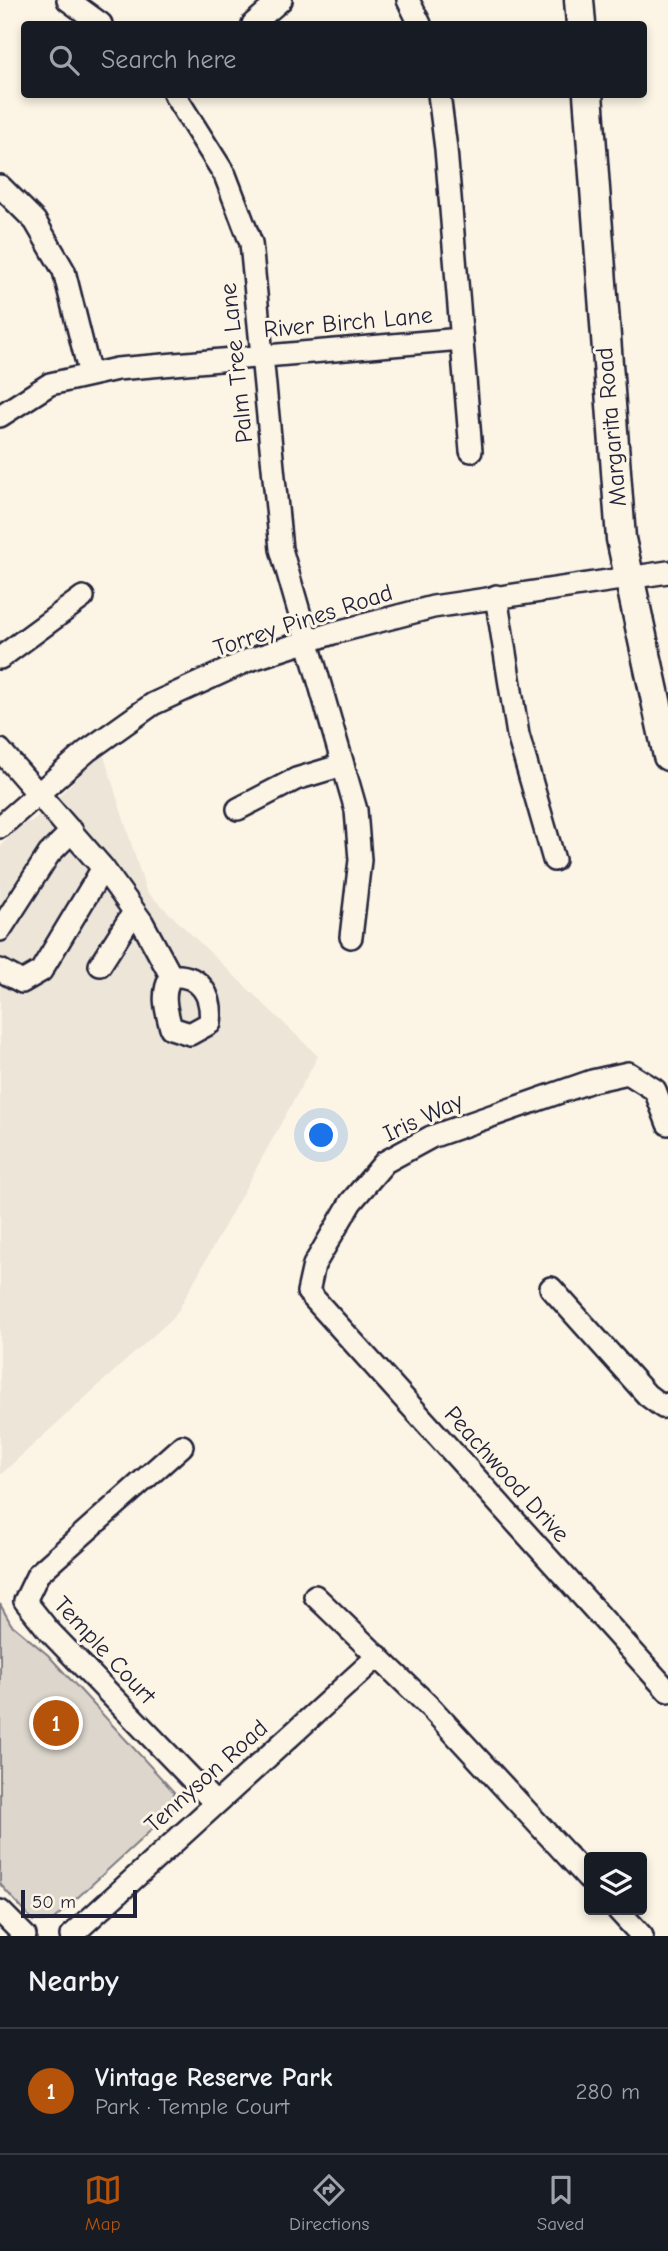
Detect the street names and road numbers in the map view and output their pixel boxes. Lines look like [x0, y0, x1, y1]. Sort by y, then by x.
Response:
street label: Palm Tree Lane [214, 282, 258, 444]
street label: River Birch Lane [262, 301, 434, 343]
street label: Margarita Road [590, 346, 632, 508]
street label: Torrey Pines Road [210, 578, 396, 662]
street label: Iris Way [379, 1086, 468, 1148]
street label: Peachwood Drive [439, 1400, 575, 1548]
street label: Temple Court [48, 1590, 163, 1710]
street label: Tennyson Road [139, 1714, 273, 1838]

